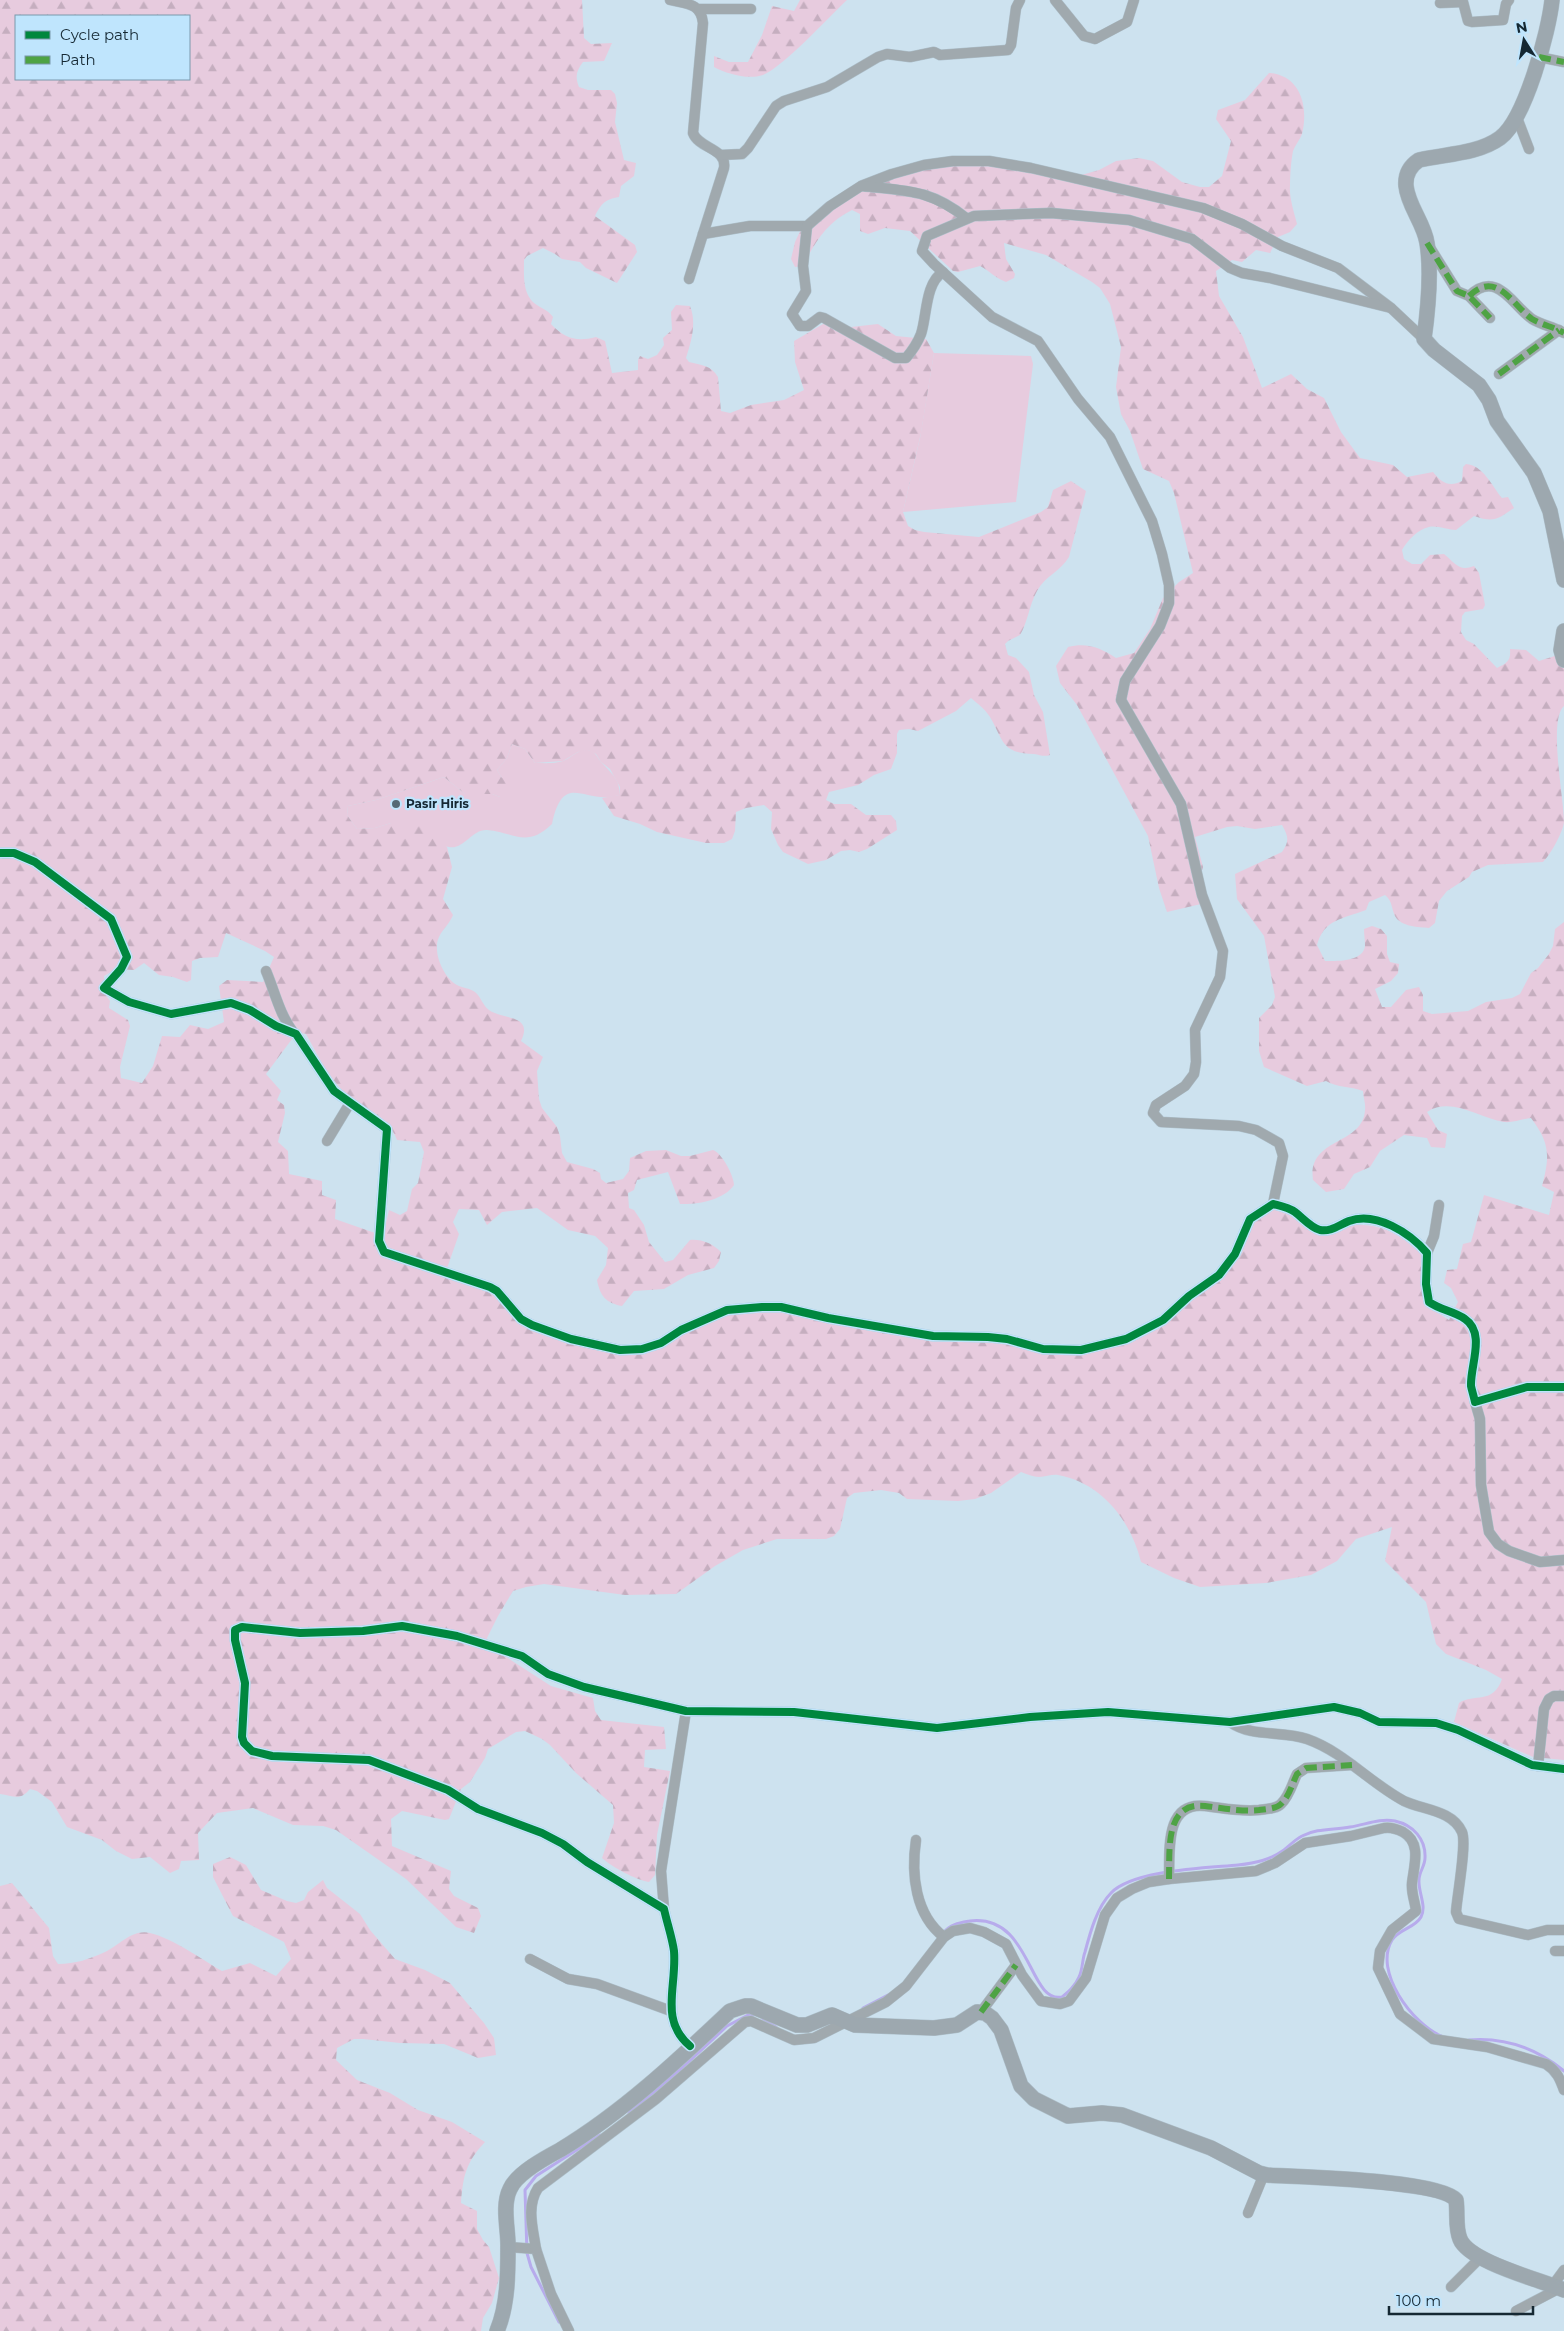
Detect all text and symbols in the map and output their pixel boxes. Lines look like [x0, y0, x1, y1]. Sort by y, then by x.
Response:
legend [15, 15, 190, 80]
north arrow [1499, 15, 1549, 65]
text: N [1514, 17, 1529, 37]
text: Cycle path [60, 25, 139, 44]
text: Path [60, 50, 96, 69]
place label: Pasir Hiris [406, 796, 470, 811]
marker: Pasir Hiris [390, 798, 402, 810]
scale bar [1389, 2284, 1533, 2316]
text: 100 m [1396, 2291, 1441, 2310]

